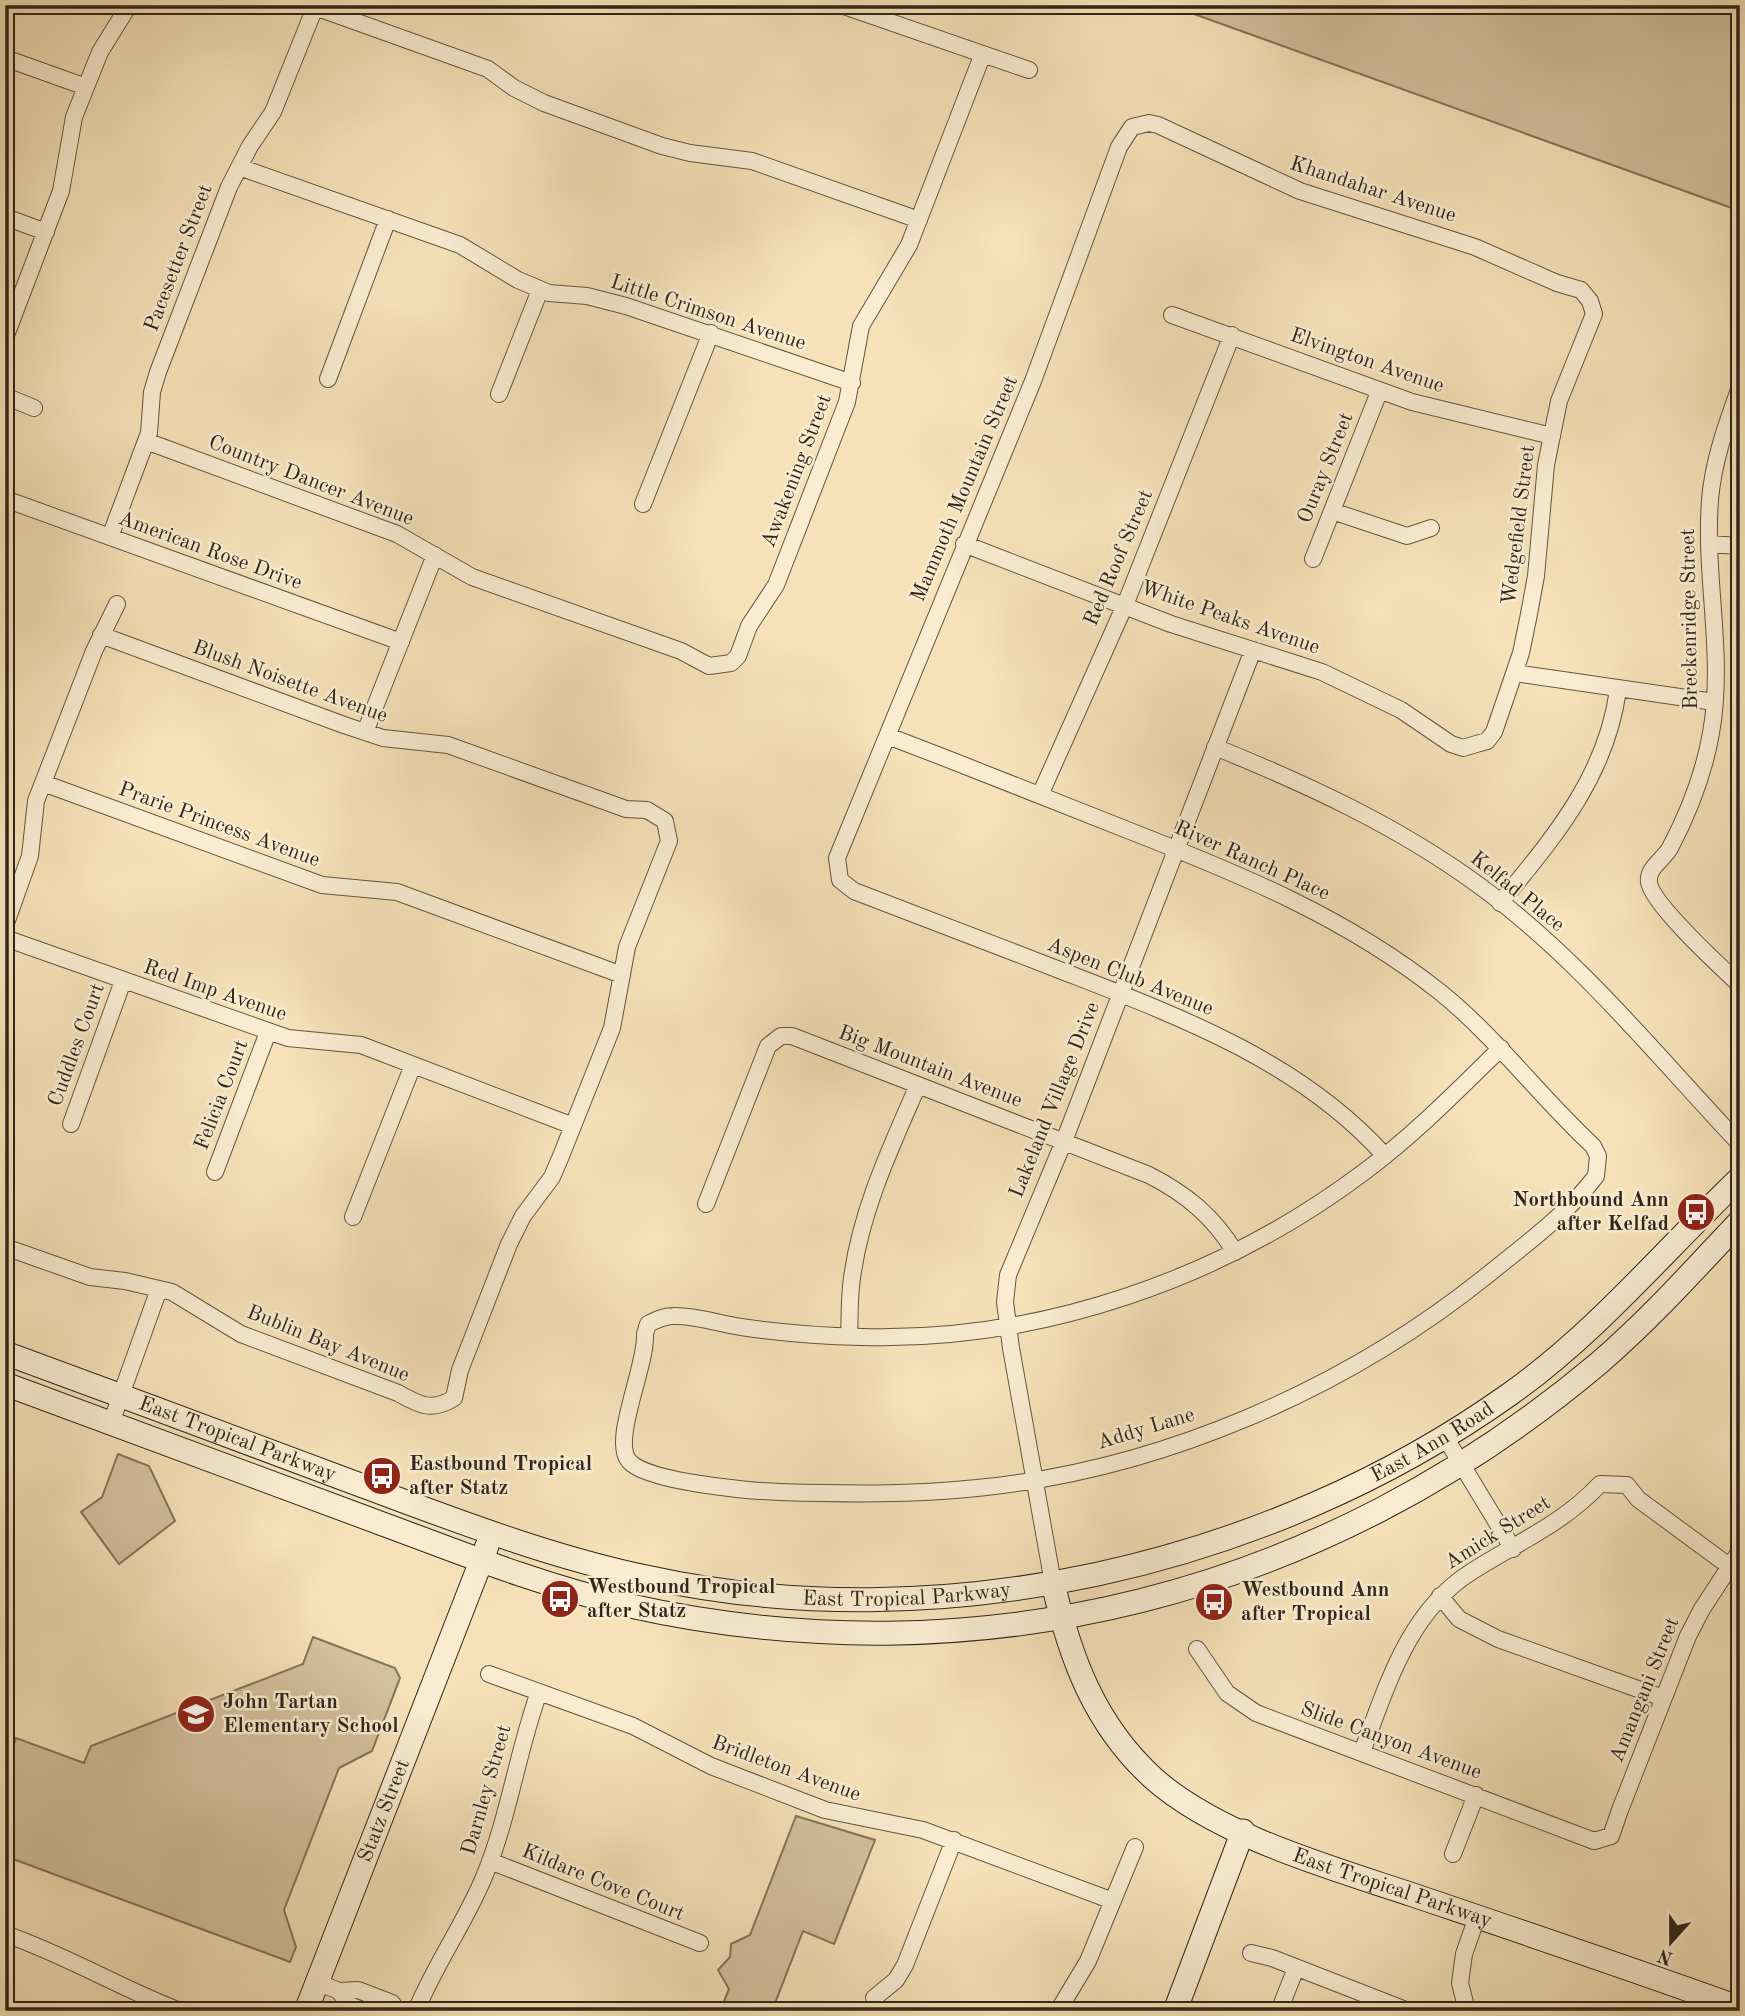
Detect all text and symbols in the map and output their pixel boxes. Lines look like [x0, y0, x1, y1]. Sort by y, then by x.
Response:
street label: Khandahar Avenue [1287, 153, 1459, 227]
street label: Pacesetter Street [141, 181, 217, 335]
street label: Little Crimson Avenue [608, 271, 808, 355]
street label: Elvington Avenue [1287, 325, 1447, 397]
street label: Mammoth Mountain Street [908, 373, 1022, 605]
street label: Awakening Street [758, 391, 836, 551]
street label: Ouray Street [1294, 410, 1358, 526]
street label: Country Dancer Avenue [205, 432, 417, 530]
street label: Wedgefield Street [1499, 444, 1539, 606]
street label: Red Roof Street [1081, 487, 1157, 629]
street label: American Rose Drive [115, 508, 305, 594]
street label: Breckenridge Street [1678, 528, 1702, 710]
street label: White Peaks Avenue [1138, 577, 1322, 659]
street label: Blush Noisette Avenue [190, 637, 390, 727]
street label: Prarie Princess Avenue [116, 779, 322, 871]
street label: River Ranch Place [1171, 817, 1333, 905]
street label: Kelfad Place [1466, 848, 1568, 936]
street label: Aspen Club Avenue [1044, 934, 1216, 1020]
street label: Red Imp Avenue [141, 957, 289, 1025]
street label: Cuddles Court [45, 981, 109, 1109]
street label: Lakeland Village Drive [1006, 999, 1104, 1201]
street label: Big Mountain Avenue [835, 1022, 1025, 1112]
street label: Felicia Court [191, 1037, 253, 1153]
place label: Northbound Ann after Kelfad [1513, 1190, 1669, 1235]
bus stop icon: Northbound Ann after Kelfad [1675, 1191, 1717, 1233]
street label: Bublin Bay Avenue [244, 1302, 412, 1386]
street label: East Tropical Parkway [136, 1393, 339, 1485]
street label: East Ann Road [1368, 1398, 1498, 1486]
street label: Addy Lane [1095, 1404, 1197, 1454]
place label: Eastbound Tropical after Statz [409, 1454, 592, 1499]
bus stop icon: Eastbound Tropical after Statz [361, 1455, 403, 1497]
street label: Amick Street [1442, 1492, 1554, 1574]
place label: Westbound Tropical after Statz [587, 1577, 776, 1622]
bus stop icon: Westbound Tropical after Statz [539, 1578, 581, 1620]
street label: East Tropical Parkway [802, 1579, 1012, 1610]
place label: Westbound Ann after Tropical [1241, 1580, 1389, 1625]
bus stop icon: Westbound Ann after Tropical [1193, 1581, 1235, 1623]
street label: Amangani Street [1606, 1614, 1684, 1766]
place label: John Tartan Elementary School [223, 1692, 399, 1737]
school or university icon: John Tartan Elementary School [175, 1693, 217, 1735]
street label: Slide Canyon Avenue [1298, 1698, 1484, 1784]
street label: Darnley Street [458, 1722, 516, 1858]
street label: Bridleton Avenue [709, 1732, 863, 1806]
street label: Statz Street [354, 1756, 414, 1865]
street label: Kildare Cove Court [519, 1841, 687, 1925]
street label: East Tropical Parkway [1290, 1845, 1495, 1931]
north arrow [1636, 1908, 1706, 1978]
text: N [1655, 1944, 1676, 1967]

